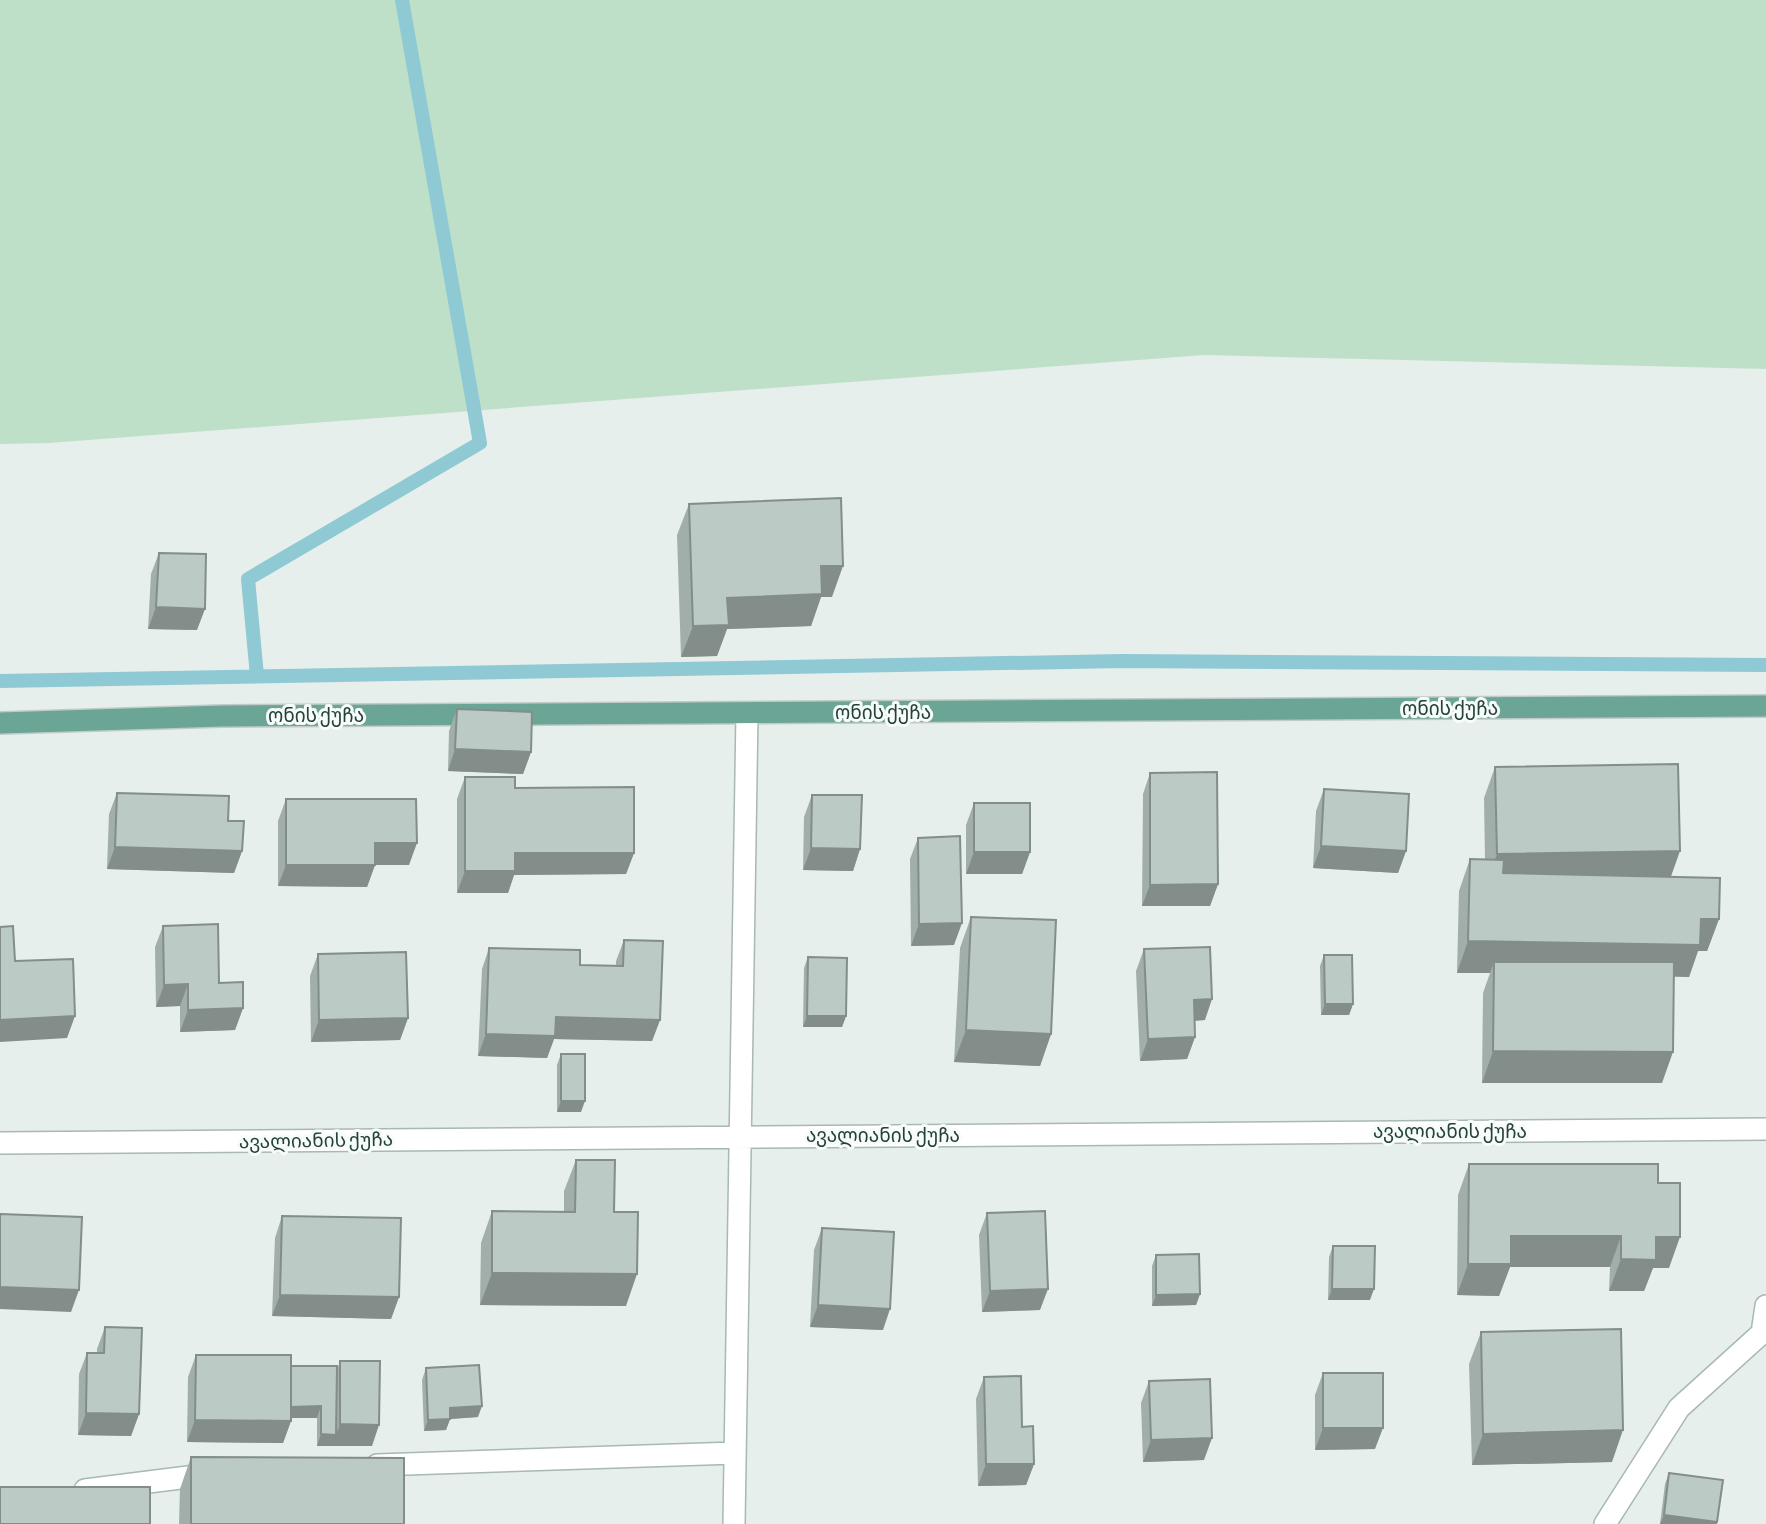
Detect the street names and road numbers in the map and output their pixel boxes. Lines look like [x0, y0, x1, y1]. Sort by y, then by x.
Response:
street label: ონის ქუჩა [1402, 697, 1498, 720]
street label: ონის ქუჩა [835, 701, 931, 724]
street label: ონის ქუჩა [268, 704, 364, 727]
street label: ავალიანის ქუჩა [1373, 1120, 1527, 1144]
street label: ავალიანის ქუჩა [806, 1124, 960, 1148]
street label: ავალიანის ქუჩა [239, 1128, 393, 1154]

